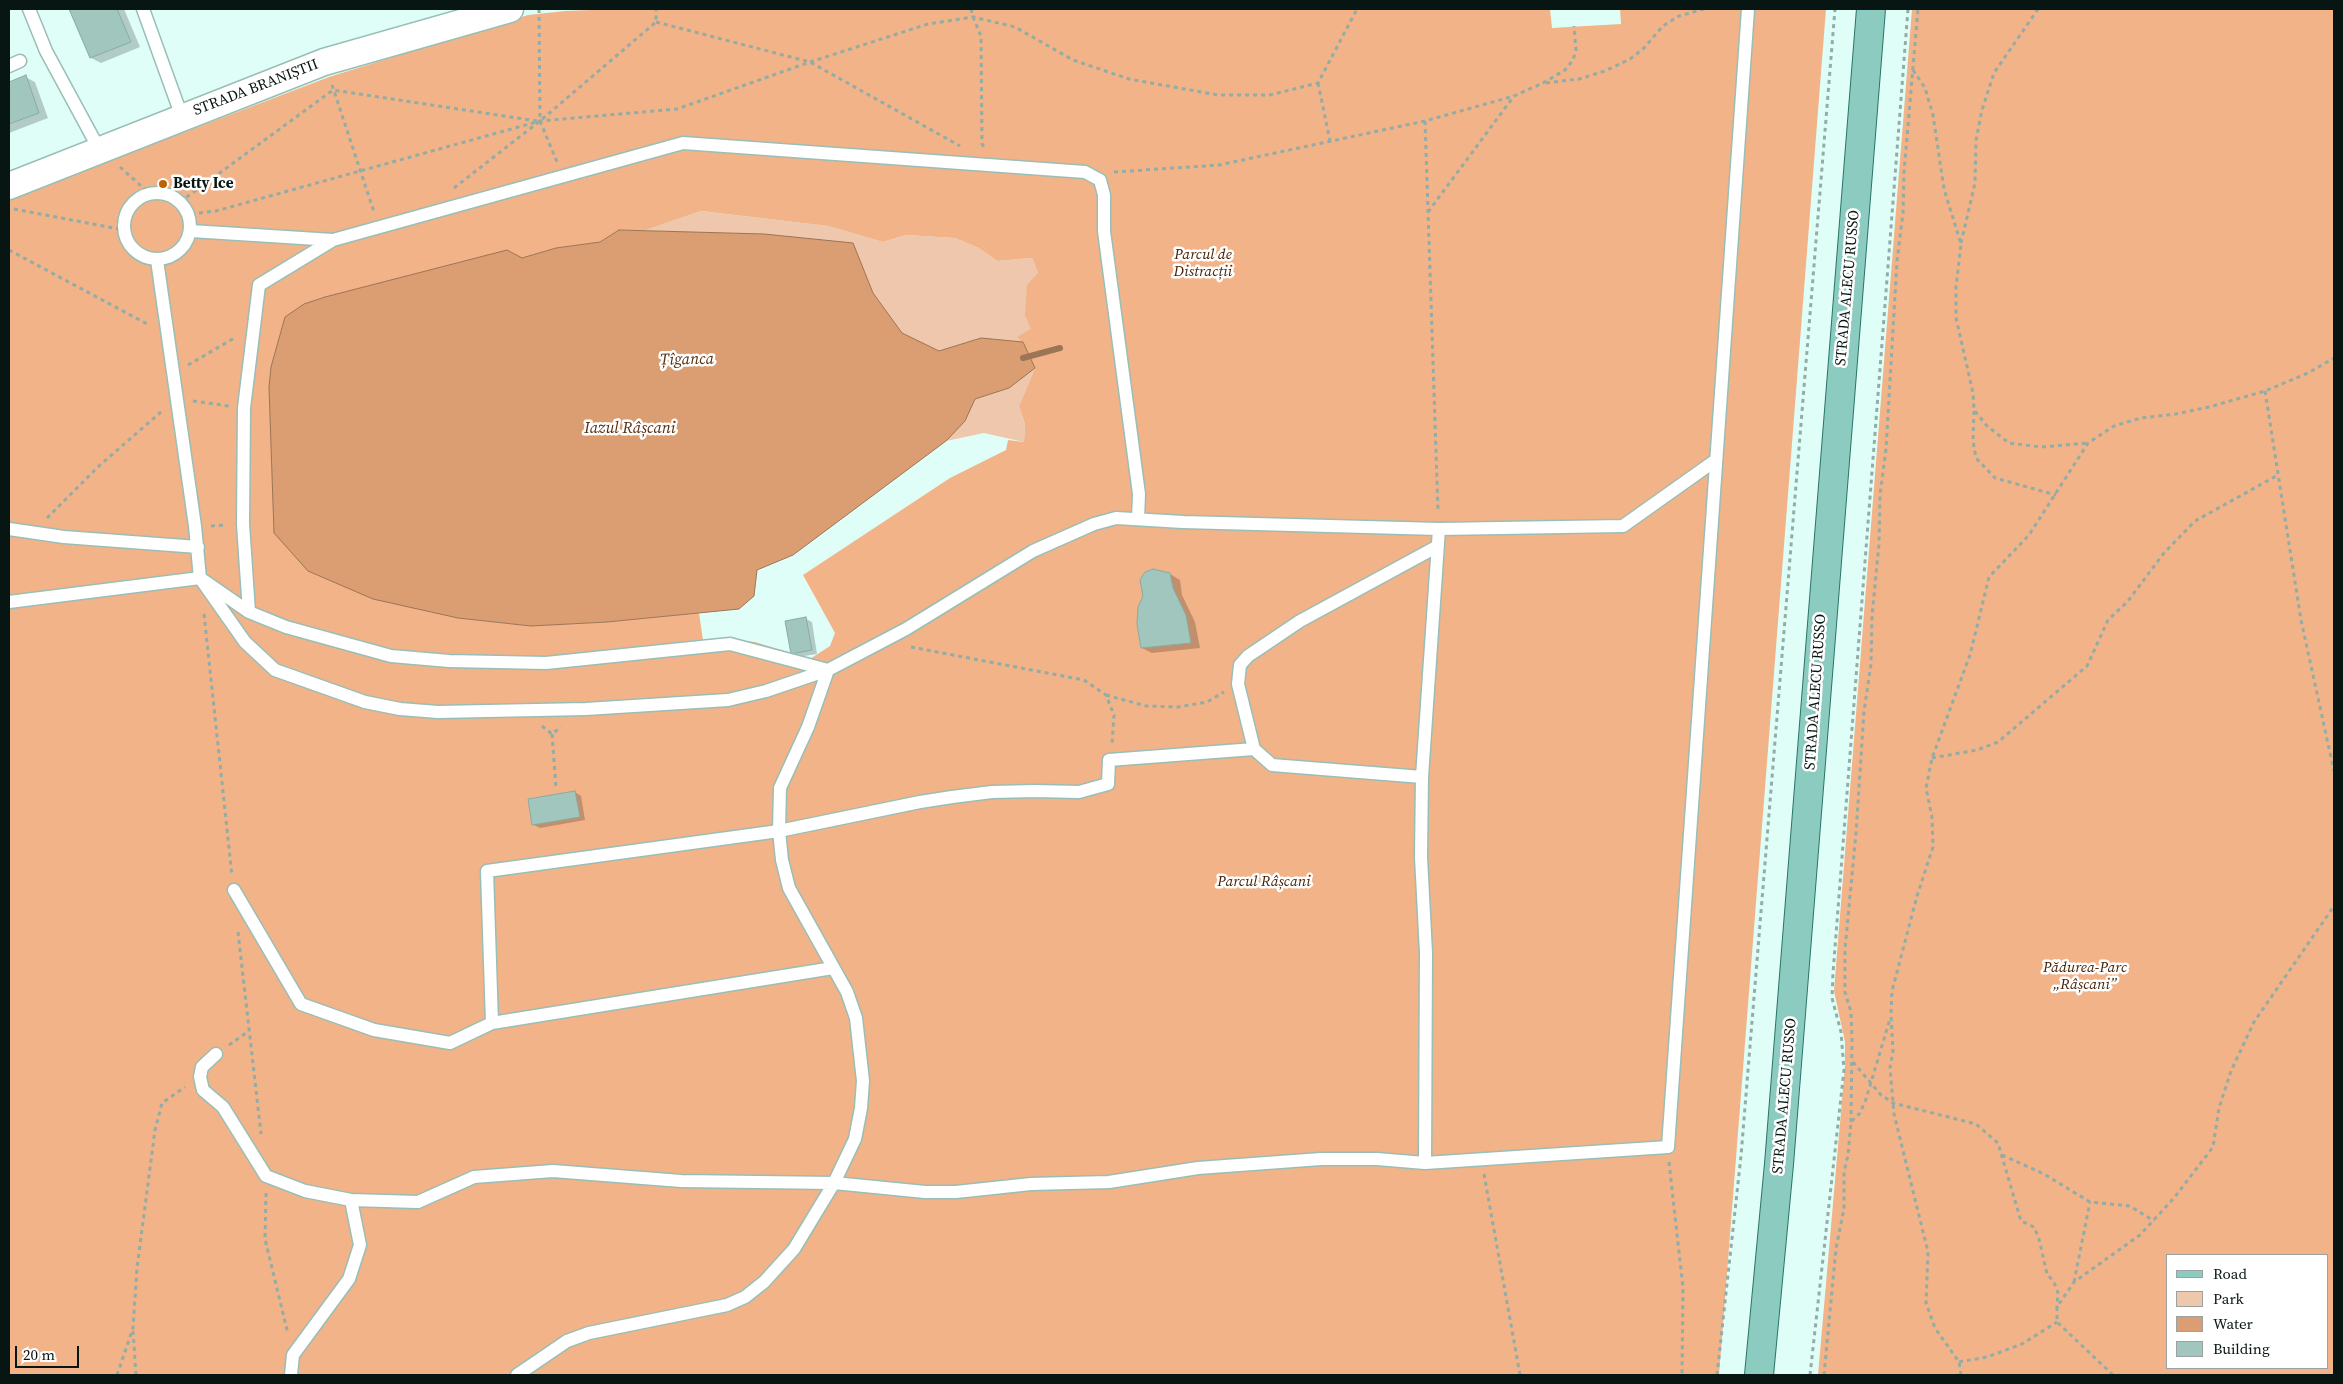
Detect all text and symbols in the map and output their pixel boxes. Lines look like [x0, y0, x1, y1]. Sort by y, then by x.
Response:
street label: STRADA BRANIȘTII [191, 56, 321, 120]
place label: Betty Ice [173, 175, 233, 193]
marker: Betty Ice [157, 178, 169, 190]
street label: STRADA ALECU RUSSO [1832, 209, 1864, 367]
park label: Parcul de Distracții [1174, 246, 1232, 281]
water label: Țîganca [660, 350, 714, 370]
water label: Iazul Râșcani [584, 419, 676, 439]
street label: STRADA ALECU RUSSO [1802, 613, 1830, 771]
park label: Parcul Râșcani [1217, 873, 1311, 891]
park label: Pădurea-Parc „Râșcani” [2043, 959, 2127, 994]
street label: STRADA ALECU RUSSO [1769, 1017, 1801, 1175]
legend [2166, 1254, 2328, 1369]
text: Road [2213, 1263, 2247, 1284]
text: Park [2213, 1288, 2244, 1309]
text: Water [2213, 1313, 2253, 1334]
scale bar [18, 1336, 81, 1368]
text: Building [2213, 1338, 2270, 1359]
text: 20 m [23, 1344, 55, 1365]

